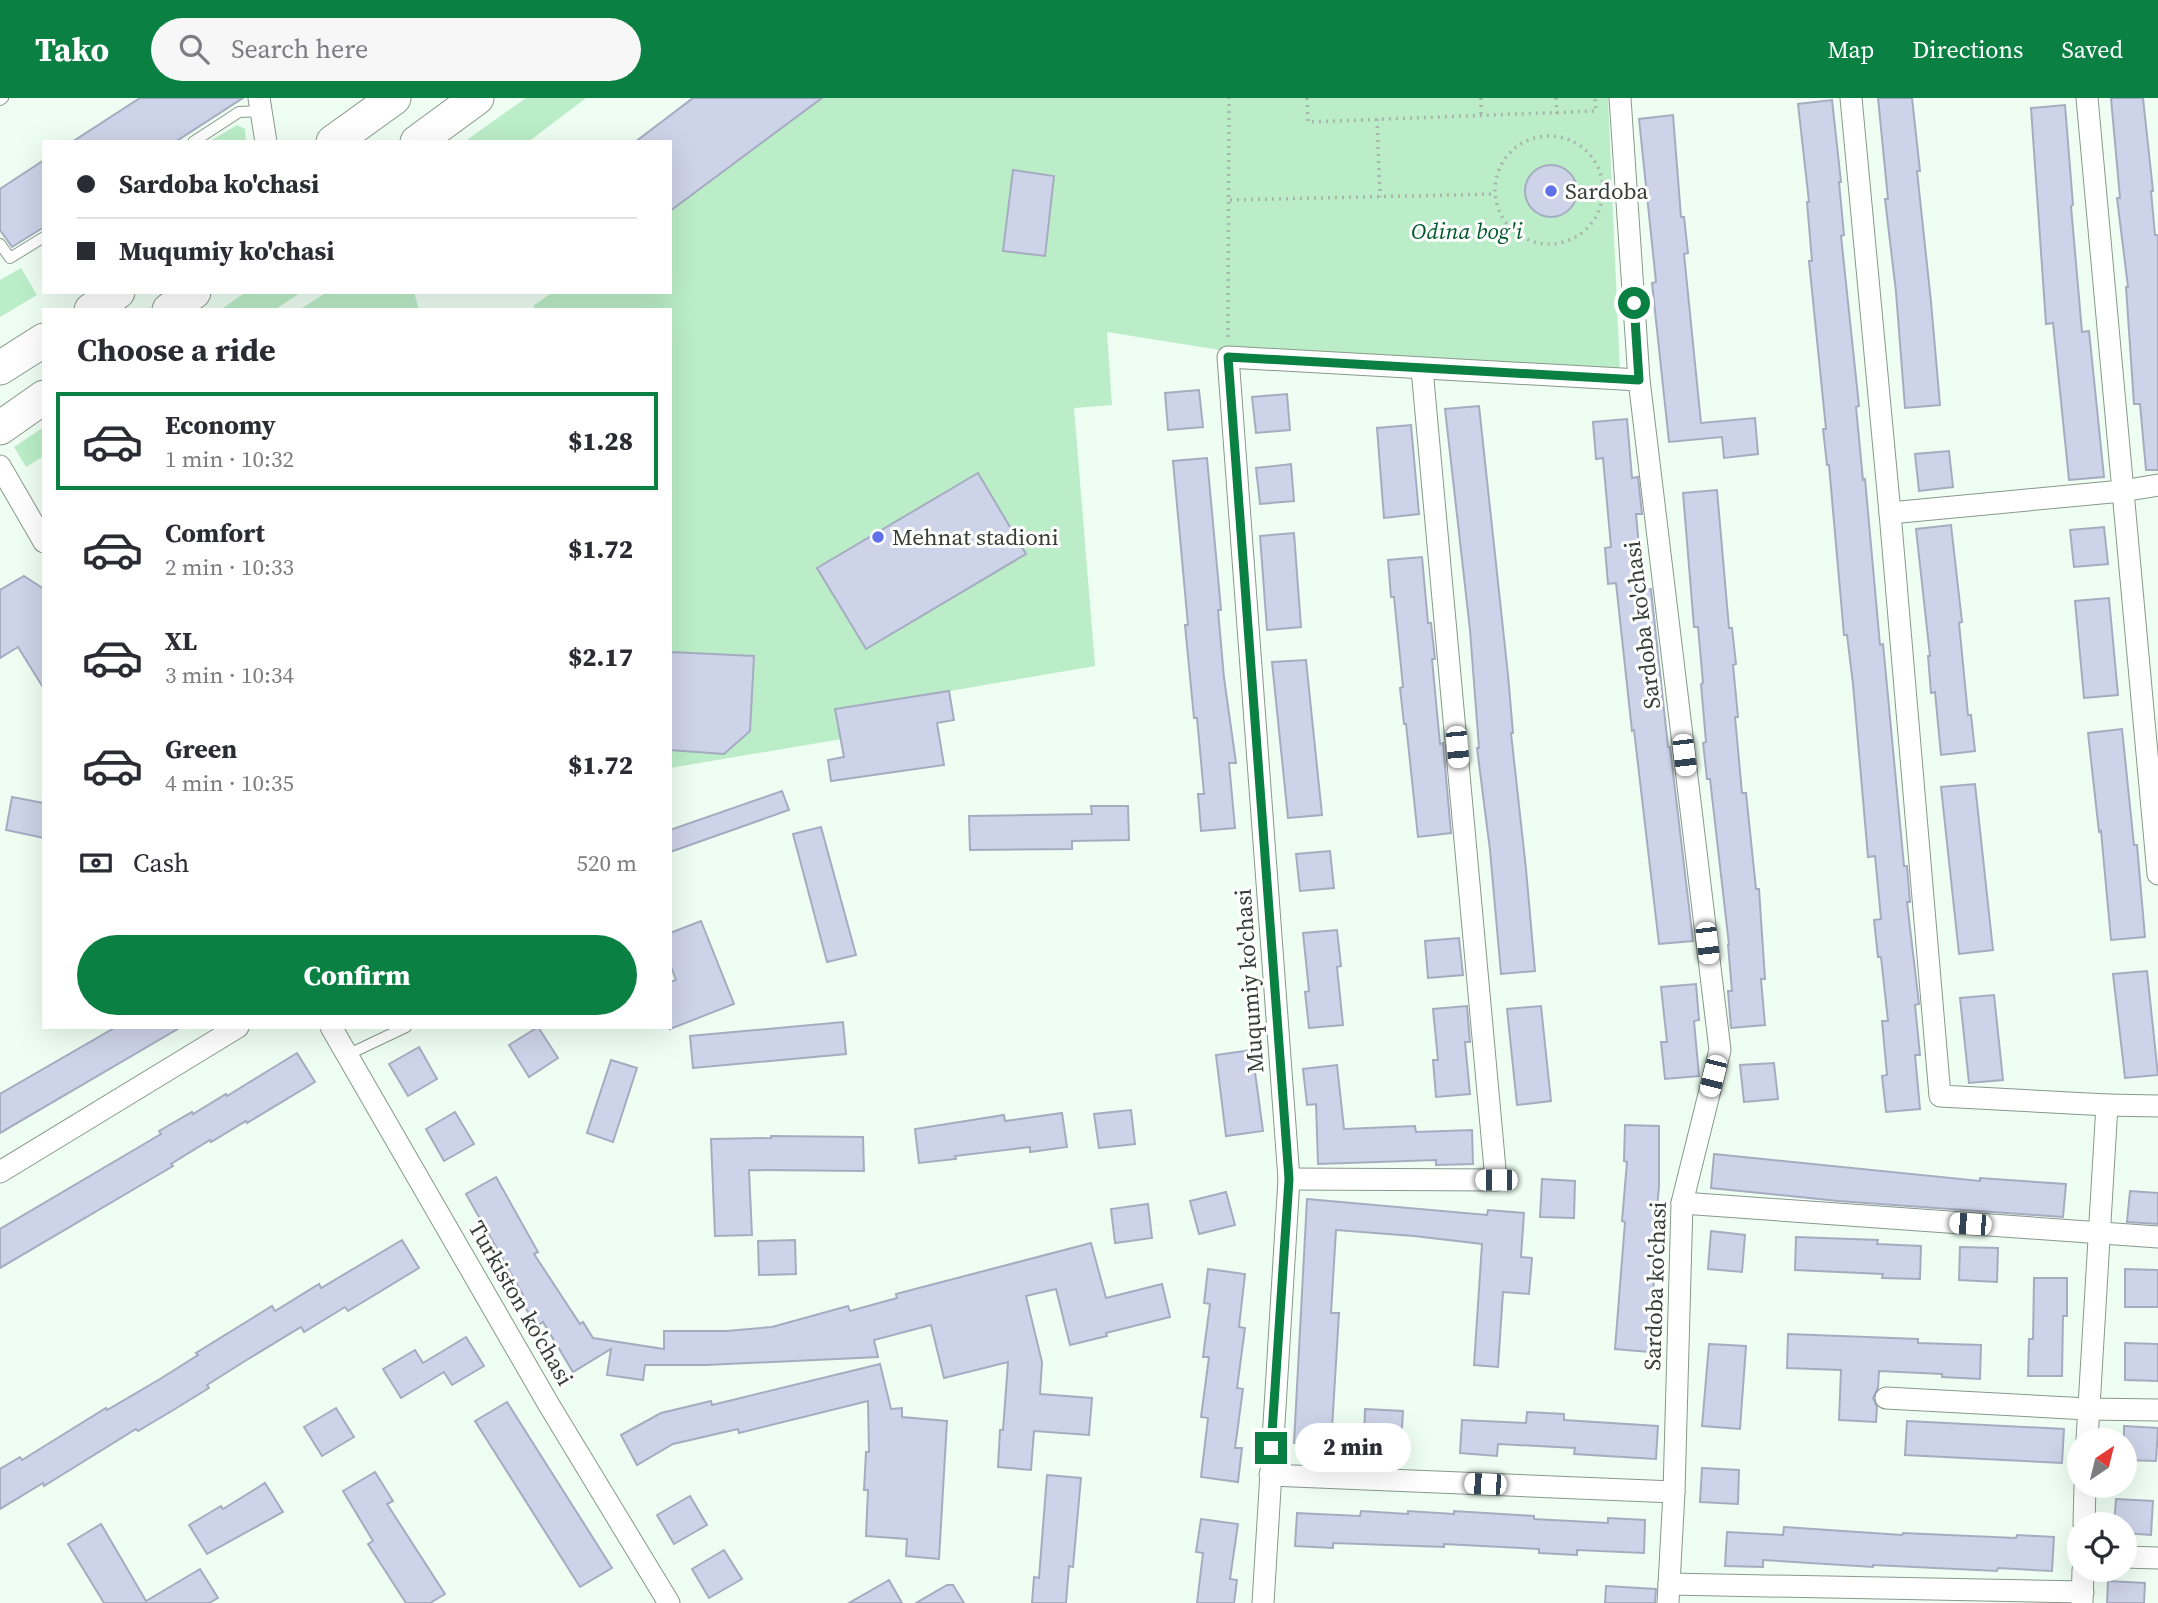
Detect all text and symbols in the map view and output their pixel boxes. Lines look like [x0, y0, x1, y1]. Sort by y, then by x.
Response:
search box [151, 18, 641, 81]
text: Tako [35, 27, 109, 72]
icon: search [175, 30, 213, 68]
text: Search here [231, 31, 368, 67]
text: Map [1827, 33, 1874, 66]
text: Directions [1912, 33, 2023, 66]
text: Saved [2061, 33, 2123, 66]
text: Sardoba ko'chasi [119, 166, 319, 202]
place label: Sardoba [1565, 175, 1649, 207]
marker: Sardoba [1543, 183, 1559, 199]
park label: Odina bog'i [1411, 215, 1523, 247]
text: Muqumiy ko'chasi [119, 233, 335, 269]
route start [1618, 287, 1650, 319]
text: Choose a ride [77, 328, 276, 372]
text: Economy [165, 407, 276, 443]
icon: car [81, 410, 144, 473]
text: $1.28 [568, 423, 633, 459]
text: 1 min · 10:32 [165, 443, 294, 475]
text: Comfort [165, 515, 265, 551]
icon: car [81, 518, 144, 581]
place label: Mehnat stadioni [892, 521, 1059, 553]
marker: Mehnat stadioni [870, 529, 886, 545]
text: $1.72 [568, 531, 633, 567]
street label: Sardoba ko'chasi [1616, 539, 1668, 711]
text: 2 min · 10:33 [165, 551, 294, 583]
text: XL [165, 623, 197, 659]
icon: car [81, 626, 144, 689]
text: $2.17 [568, 639, 633, 675]
text: 3 min · 10:34 [165, 659, 294, 691]
car [1445, 725, 1470, 769]
text: Green [165, 731, 237, 767]
car [1672, 733, 1697, 777]
icon: car [81, 734, 144, 797]
text: $1.72 [568, 747, 633, 783]
text: 4 min · 10:35 [165, 767, 294, 799]
icon: cash [77, 844, 115, 882]
text: Cash [133, 845, 189, 881]
text: 520 m [576, 847, 637, 879]
street label: Muqumiy ko'chasi [1227, 888, 1271, 1074]
car [1695, 921, 1720, 965]
button: Confirm [77, 935, 637, 1015]
car [1698, 1053, 1729, 1099]
car [1476, 1170, 1518, 1191]
street label: Sardoba ko'chasi [1636, 1201, 1674, 1371]
car [1949, 1212, 1992, 1236]
street label: Turkiston ko'chasi [461, 1215, 581, 1391]
callout: 2 min [1296, 1424, 1411, 1472]
north arrow [2067, 1428, 2137, 1498]
map controls [2067, 1428, 2137, 1582]
text: 2 min [1323, 1431, 1383, 1463]
route end [1255, 1432, 1287, 1464]
car [1464, 1473, 1507, 1495]
button: locate [2067, 1512, 2137, 1582]

